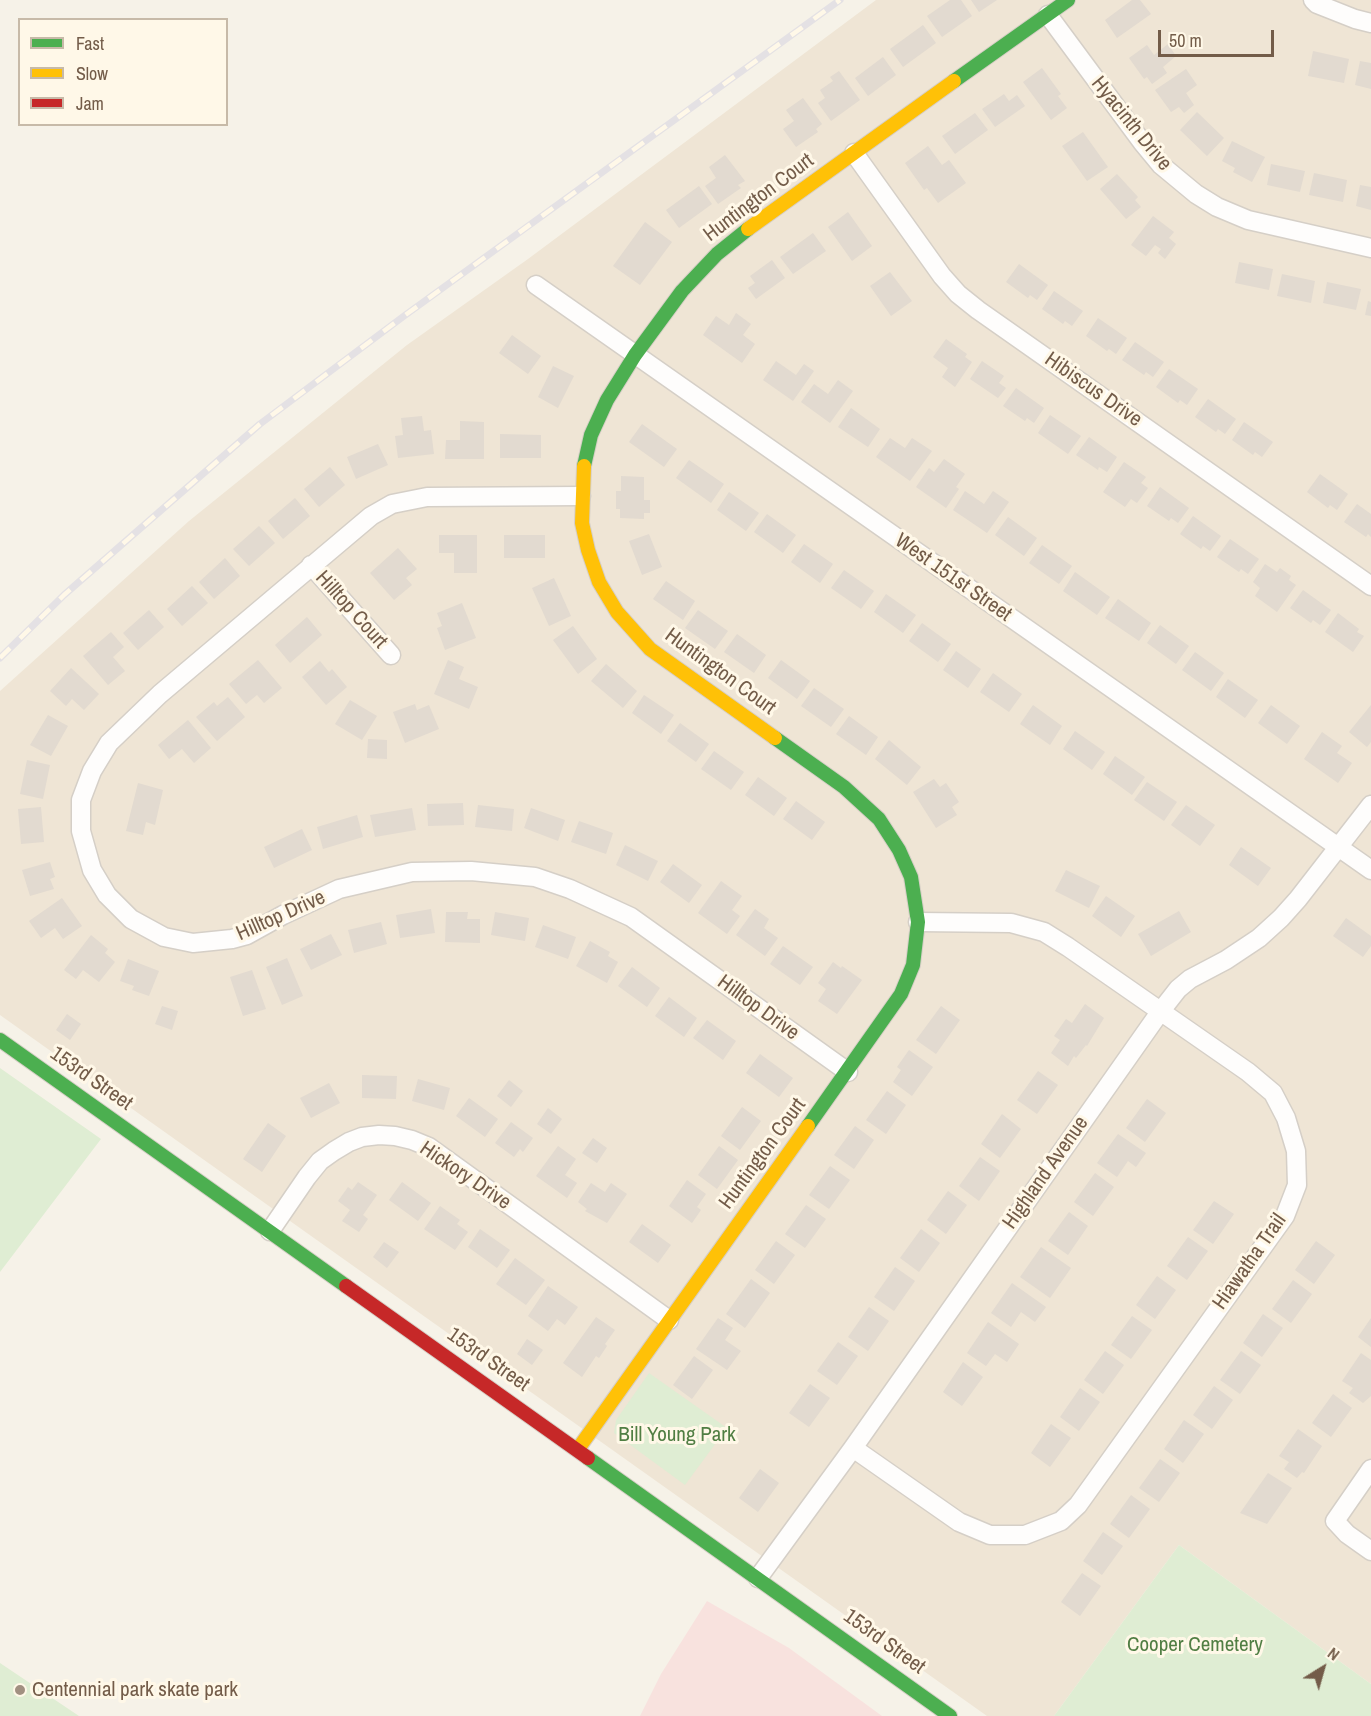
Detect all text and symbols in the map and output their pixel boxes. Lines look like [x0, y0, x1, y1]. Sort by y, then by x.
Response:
legend [18, 18, 228, 126]
scale bar [1161, 18, 1276, 56]
text: 50 m [1169, 28, 1202, 53]
text: Fast [76, 31, 104, 56]
text: Slow [76, 61, 108, 86]
street label: Hyacinth Drive [1085, 72, 1177, 176]
text: Jam [76, 91, 104, 116]
street label: Huntington Court [699, 148, 819, 248]
street label: Hibiscus Drive [1040, 347, 1146, 433]
street label: West 151st Street [890, 529, 1016, 627]
street label: Hilltop Court [310, 566, 392, 654]
street label: Huntington Court [660, 623, 780, 721]
street label: Hilltop Drive [233, 885, 329, 947]
street label: Hilltop Drive [712, 970, 804, 1046]
street label: 153rd Street [45, 1041, 137, 1117]
street label: Huntington Court [714, 1094, 812, 1214]
street label: Highland Avenue [998, 1112, 1094, 1234]
street label: Hickory Drive [415, 1136, 515, 1216]
street label: Hiawatha Trail [1208, 1209, 1292, 1315]
street label: 153rd Street [442, 1322, 534, 1398]
park label: Bill Young Park [618, 1422, 736, 1448]
street label: 153rd Street [838, 1604, 930, 1680]
park label: Cooper Cemetery [1127, 1632, 1263, 1658]
north arrow [1293, 1638, 1353, 1698]
text: N [1323, 1642, 1344, 1665]
place label: Centennial park skate park [32, 1677, 238, 1703]
marker: Centennial park skate park [13, 1683, 27, 1697]

